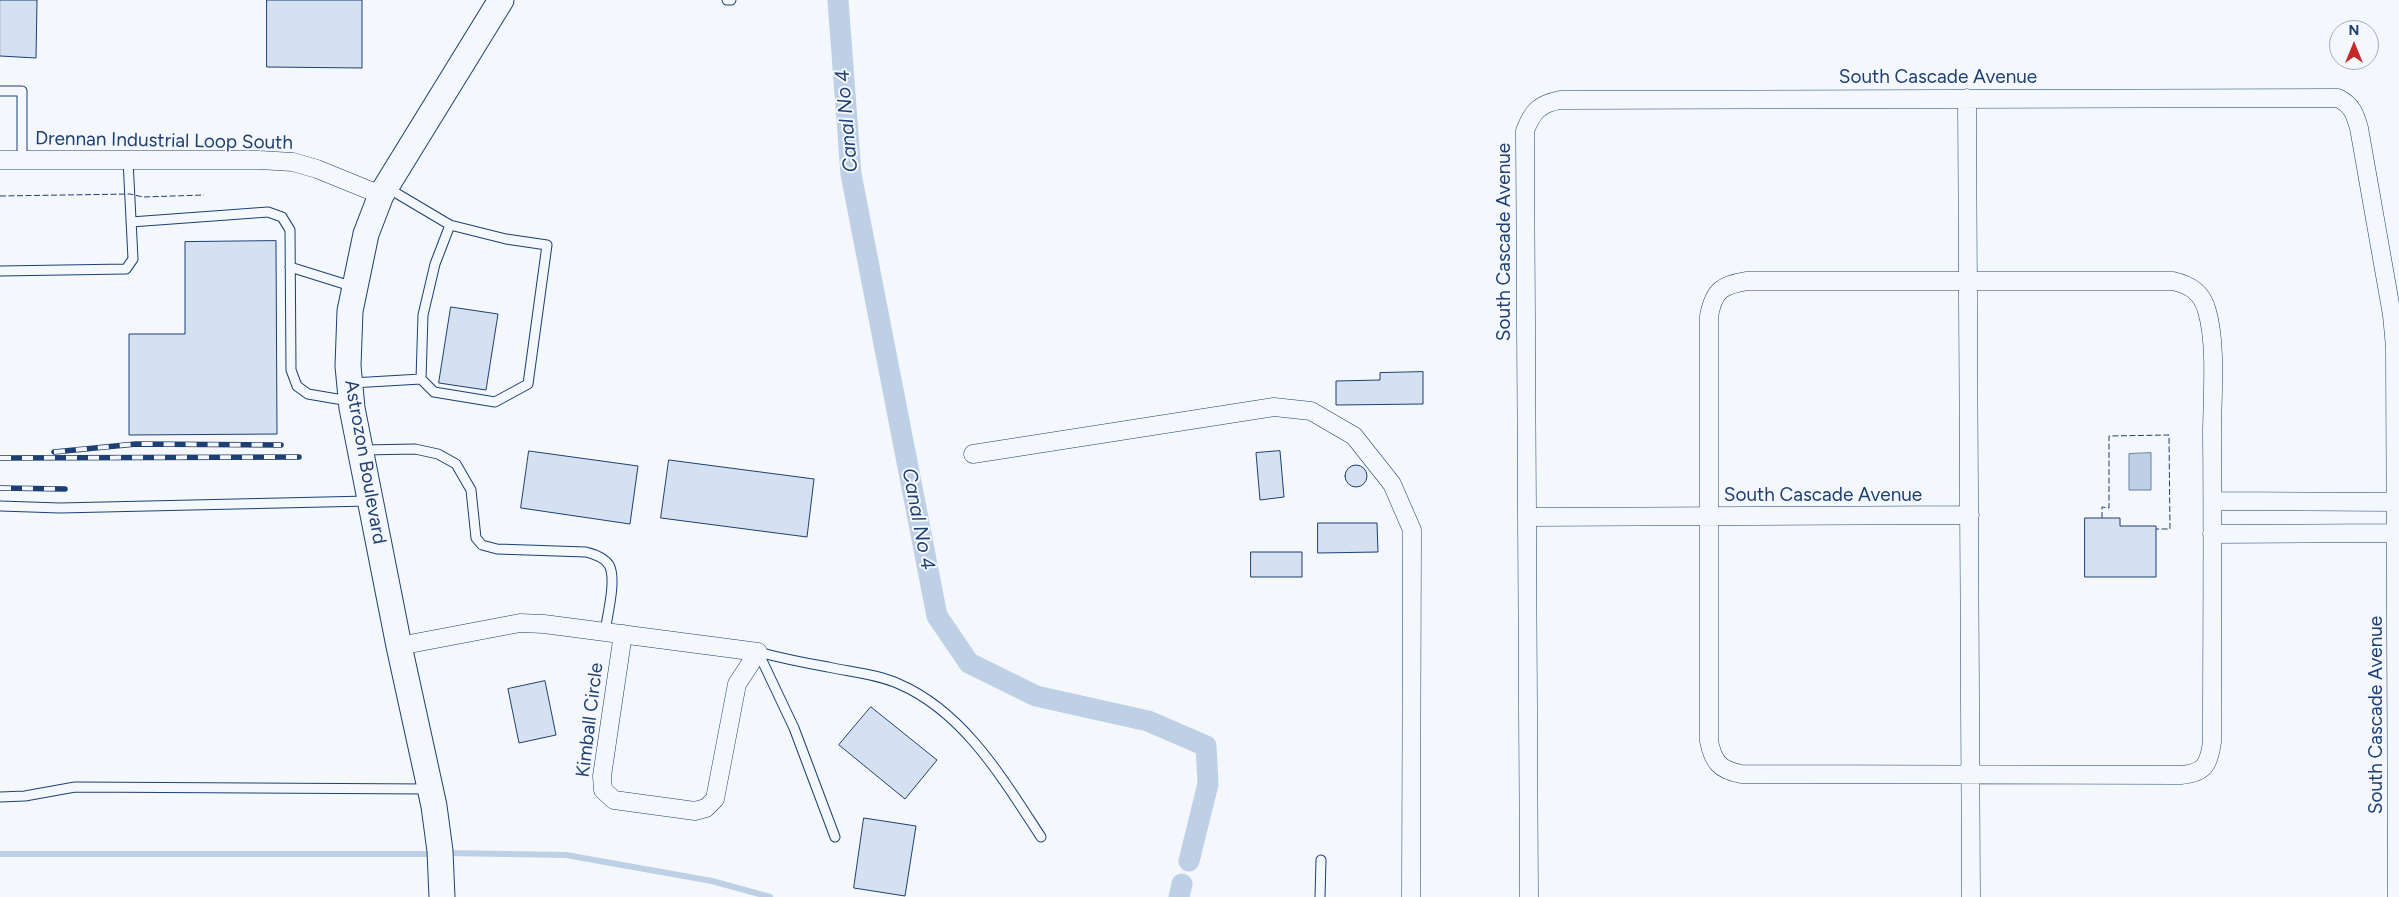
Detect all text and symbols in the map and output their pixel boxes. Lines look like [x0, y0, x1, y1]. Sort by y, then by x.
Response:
north arrow [2329, 20, 2379, 70]
text: N [2349, 22, 2359, 39]
street label: South Cascade Avenue [1839, 66, 2037, 88]
water label: Canal No 4 [831, 69, 863, 173]
street label: Drennan Industrial Loop South [35, 127, 293, 155]
street label: South Cascade Avenue [1493, 143, 1515, 341]
street label: Astrozon Boulevard [339, 378, 391, 546]
water label: Canal No 4 [896, 466, 940, 572]
street label: South Cascade Avenue [1724, 484, 1922, 506]
street label: South Cascade Avenue [2365, 616, 2387, 814]
street label: Kimball Circle [572, 661, 608, 779]

